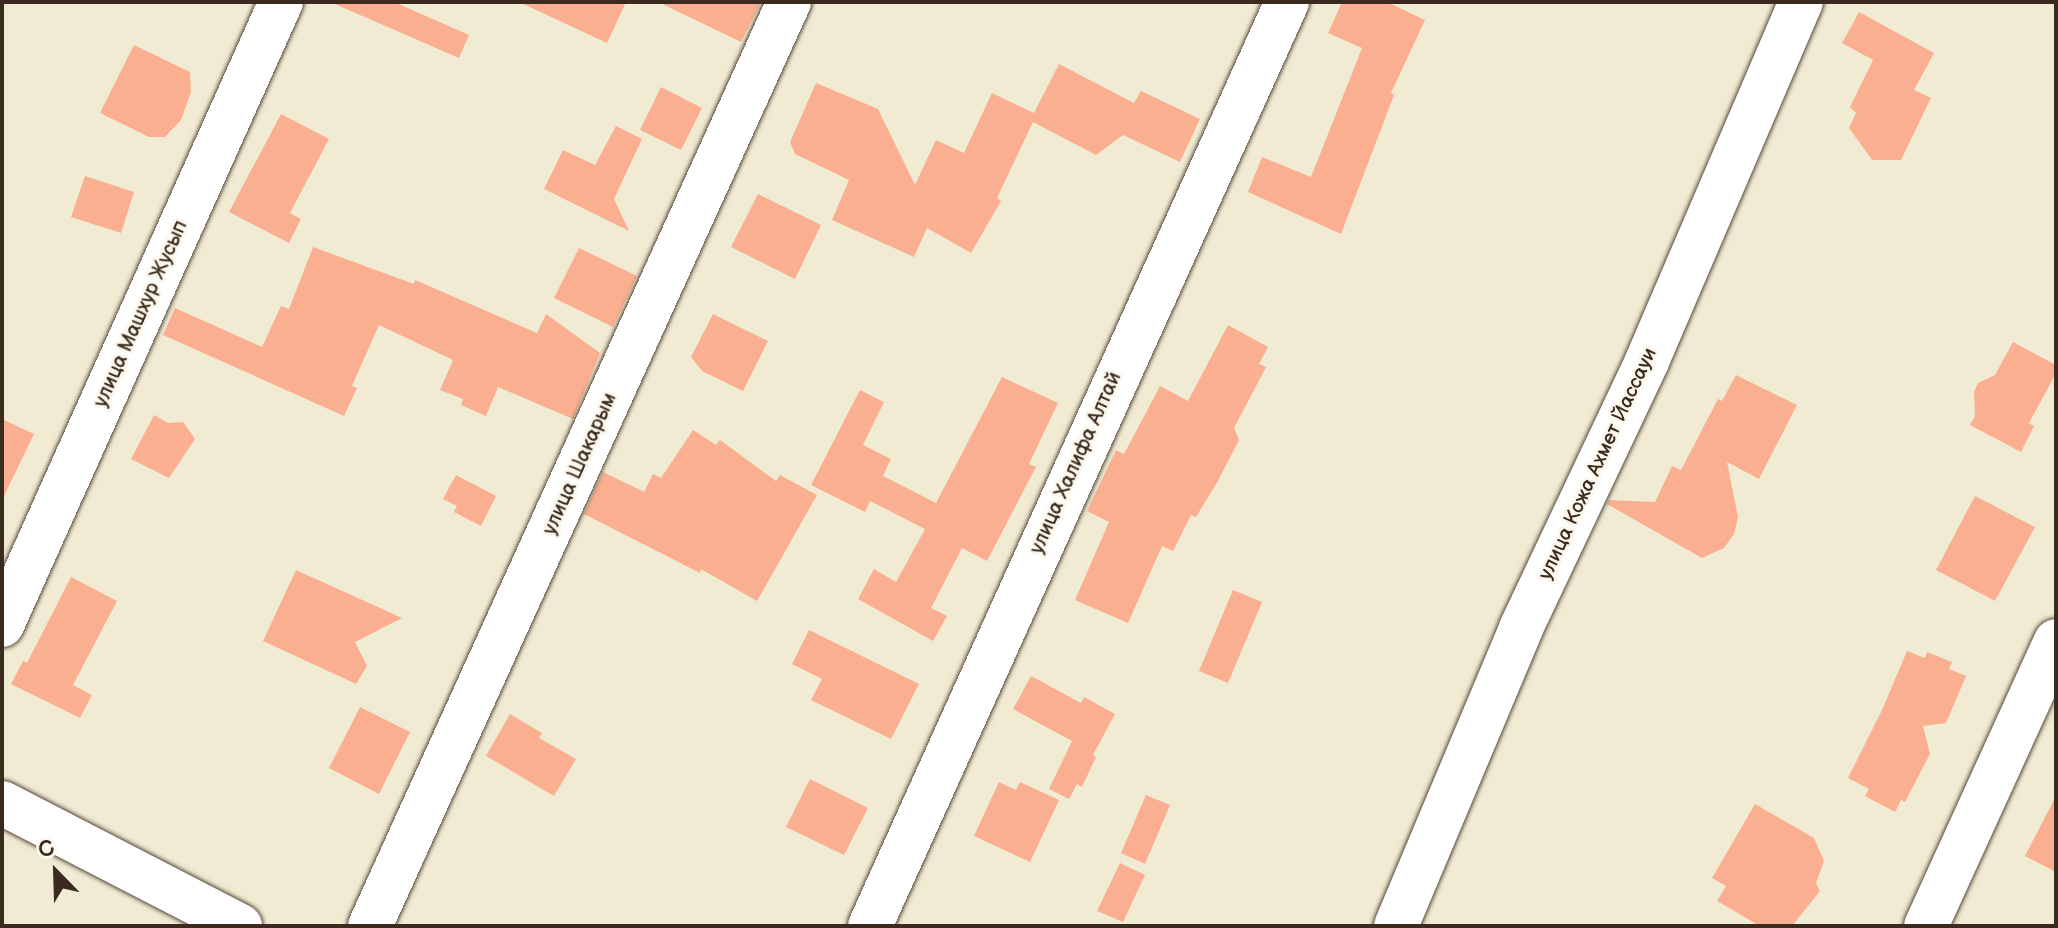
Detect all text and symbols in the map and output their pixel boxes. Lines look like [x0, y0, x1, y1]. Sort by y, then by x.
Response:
street label: улица Машхур Жусып [89, 217, 193, 411]
street label: улица Кожа Ахмет Йассауи [1534, 344, 1662, 584]
street label: улица Халифа Алтай [1025, 368, 1127, 558]
street label: улица Шакарым [538, 389, 622, 539]
north arrow [16, 832, 96, 912]
text: С [34, 834, 59, 865]

